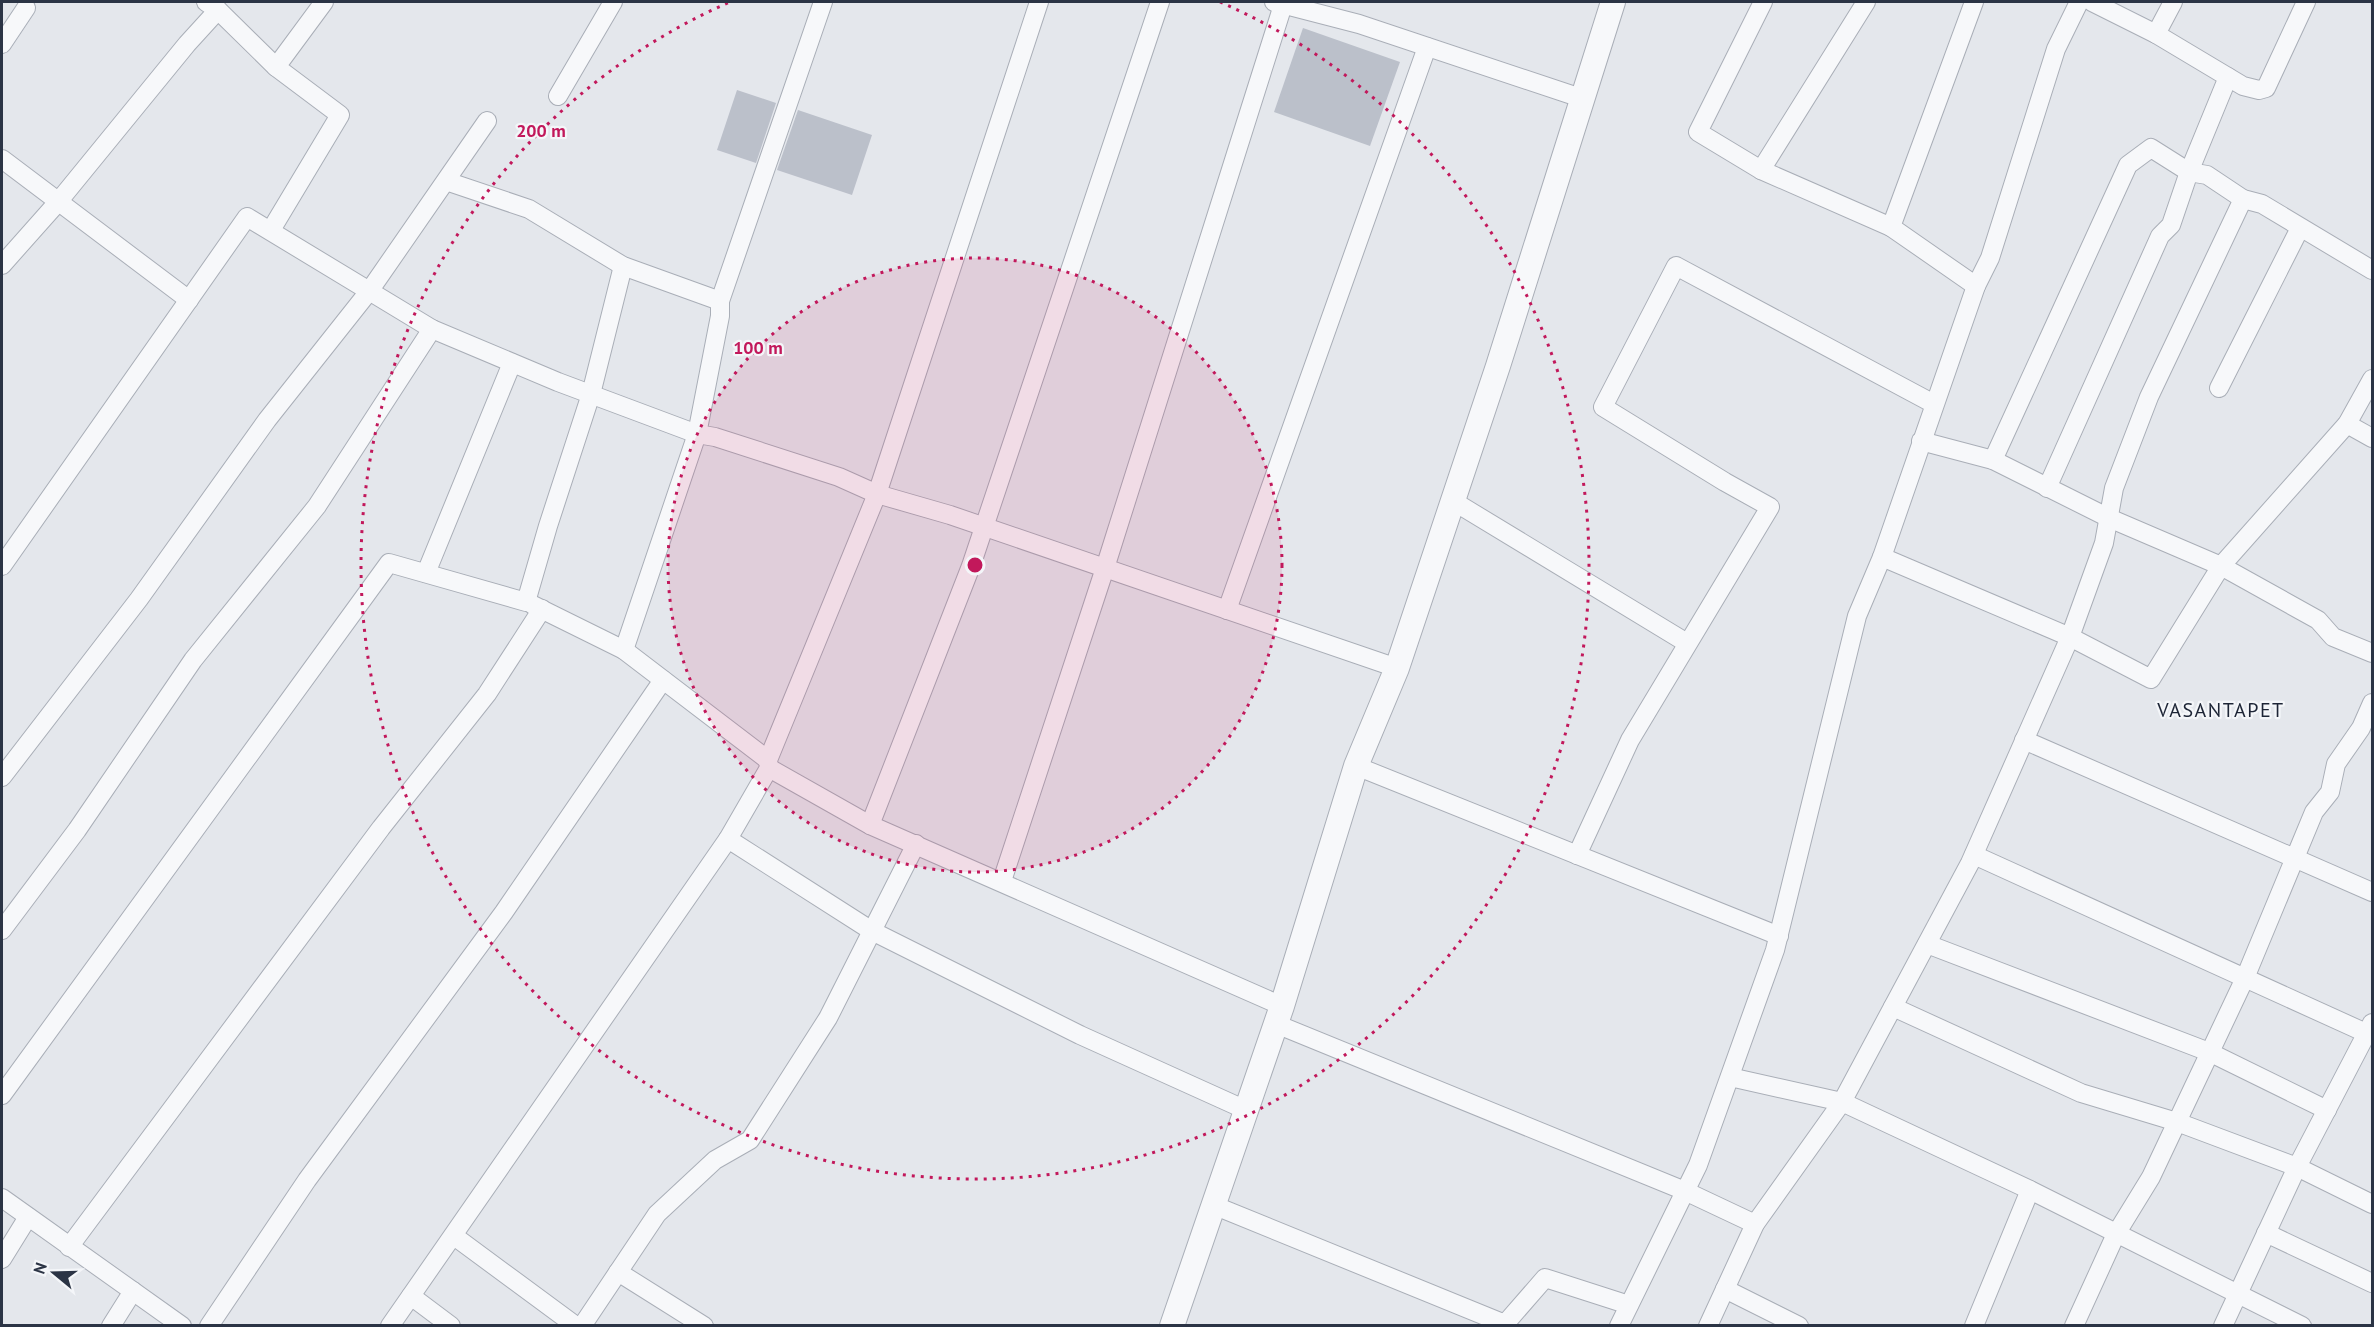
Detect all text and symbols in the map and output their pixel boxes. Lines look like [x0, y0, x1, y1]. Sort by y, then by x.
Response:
text: 200 m [516, 119, 566, 142]
text: 100 m [733, 336, 783, 359]
centre of rings [965, 555, 985, 575]
district label: VASANTAPET [2156, 697, 2285, 723]
north arrow [24, 1243, 84, 1303]
text: N [29, 1260, 51, 1276]

